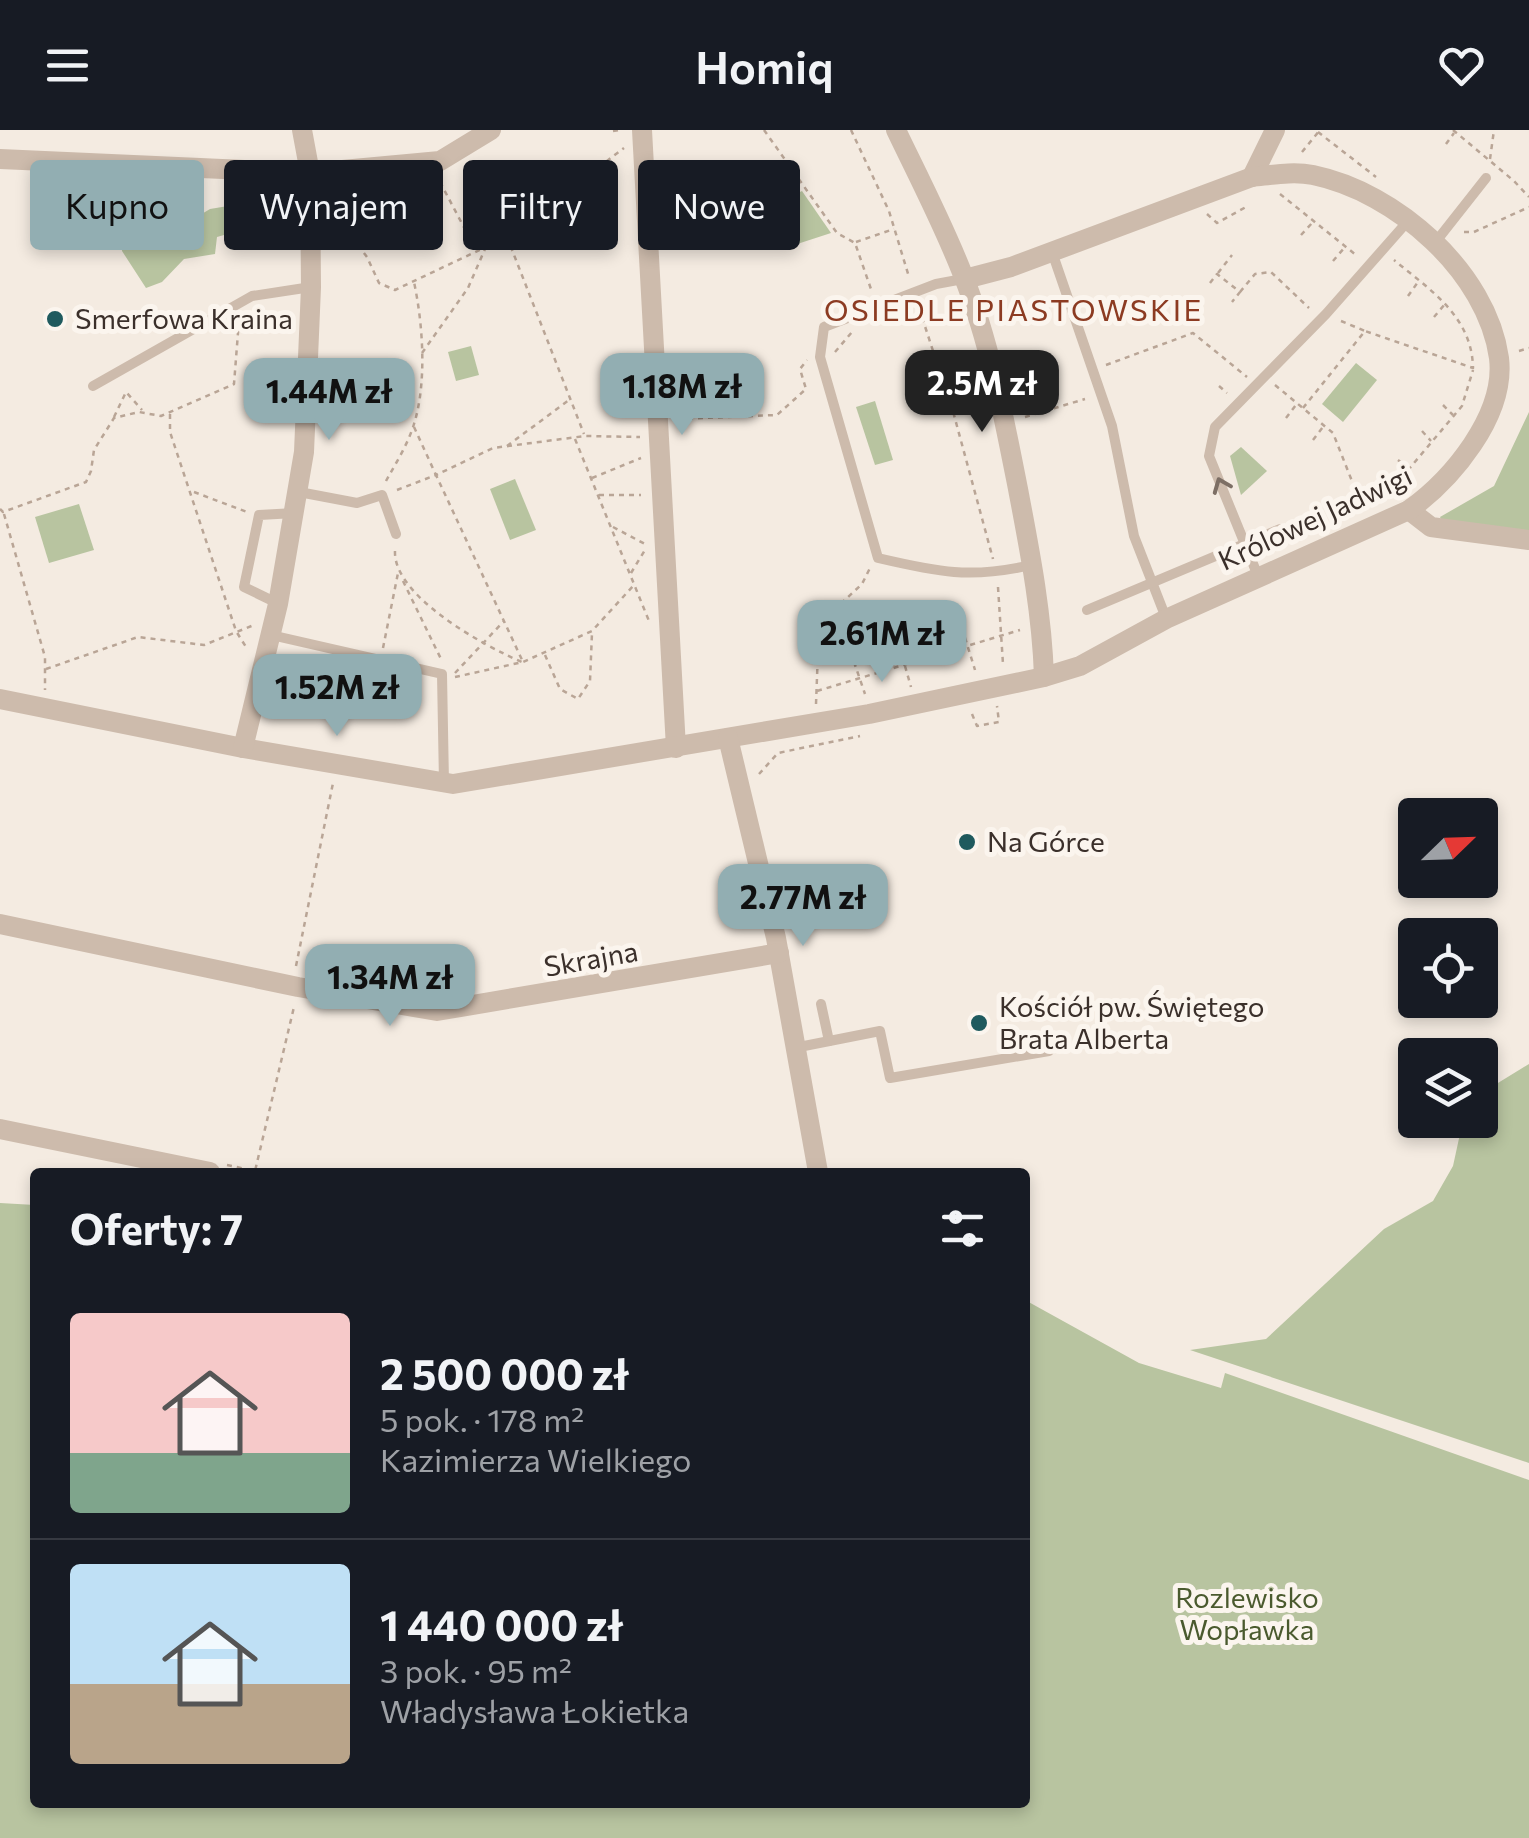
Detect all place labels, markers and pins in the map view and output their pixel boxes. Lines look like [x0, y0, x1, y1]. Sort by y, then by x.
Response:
place label: Smerfowa Kraina [75, 301, 293, 335]
marker: Smerfowa Kraina [44, 308, 66, 330]
pin: 2.5M zł [890, 350, 1074, 435]
pin: 1.18M zł [579, 353, 785, 438]
pin: 1.44M zł [226, 358, 432, 443]
pin: 2.61M zł [779, 600, 985, 685]
pin: 1.52M zł [234, 654, 440, 739]
place label: Na Górce [987, 824, 1105, 858]
marker: Na Górce [956, 831, 978, 853]
pin: 2.77M zł [700, 864, 906, 949]
pin: 1.34M zł [287, 944, 493, 1029]
place label: Kościół pw. Świętego Brata Alberta [999, 989, 1264, 1055]
marker: Kościół pw. Świętego Brata Alberta [968, 1012, 990, 1034]

